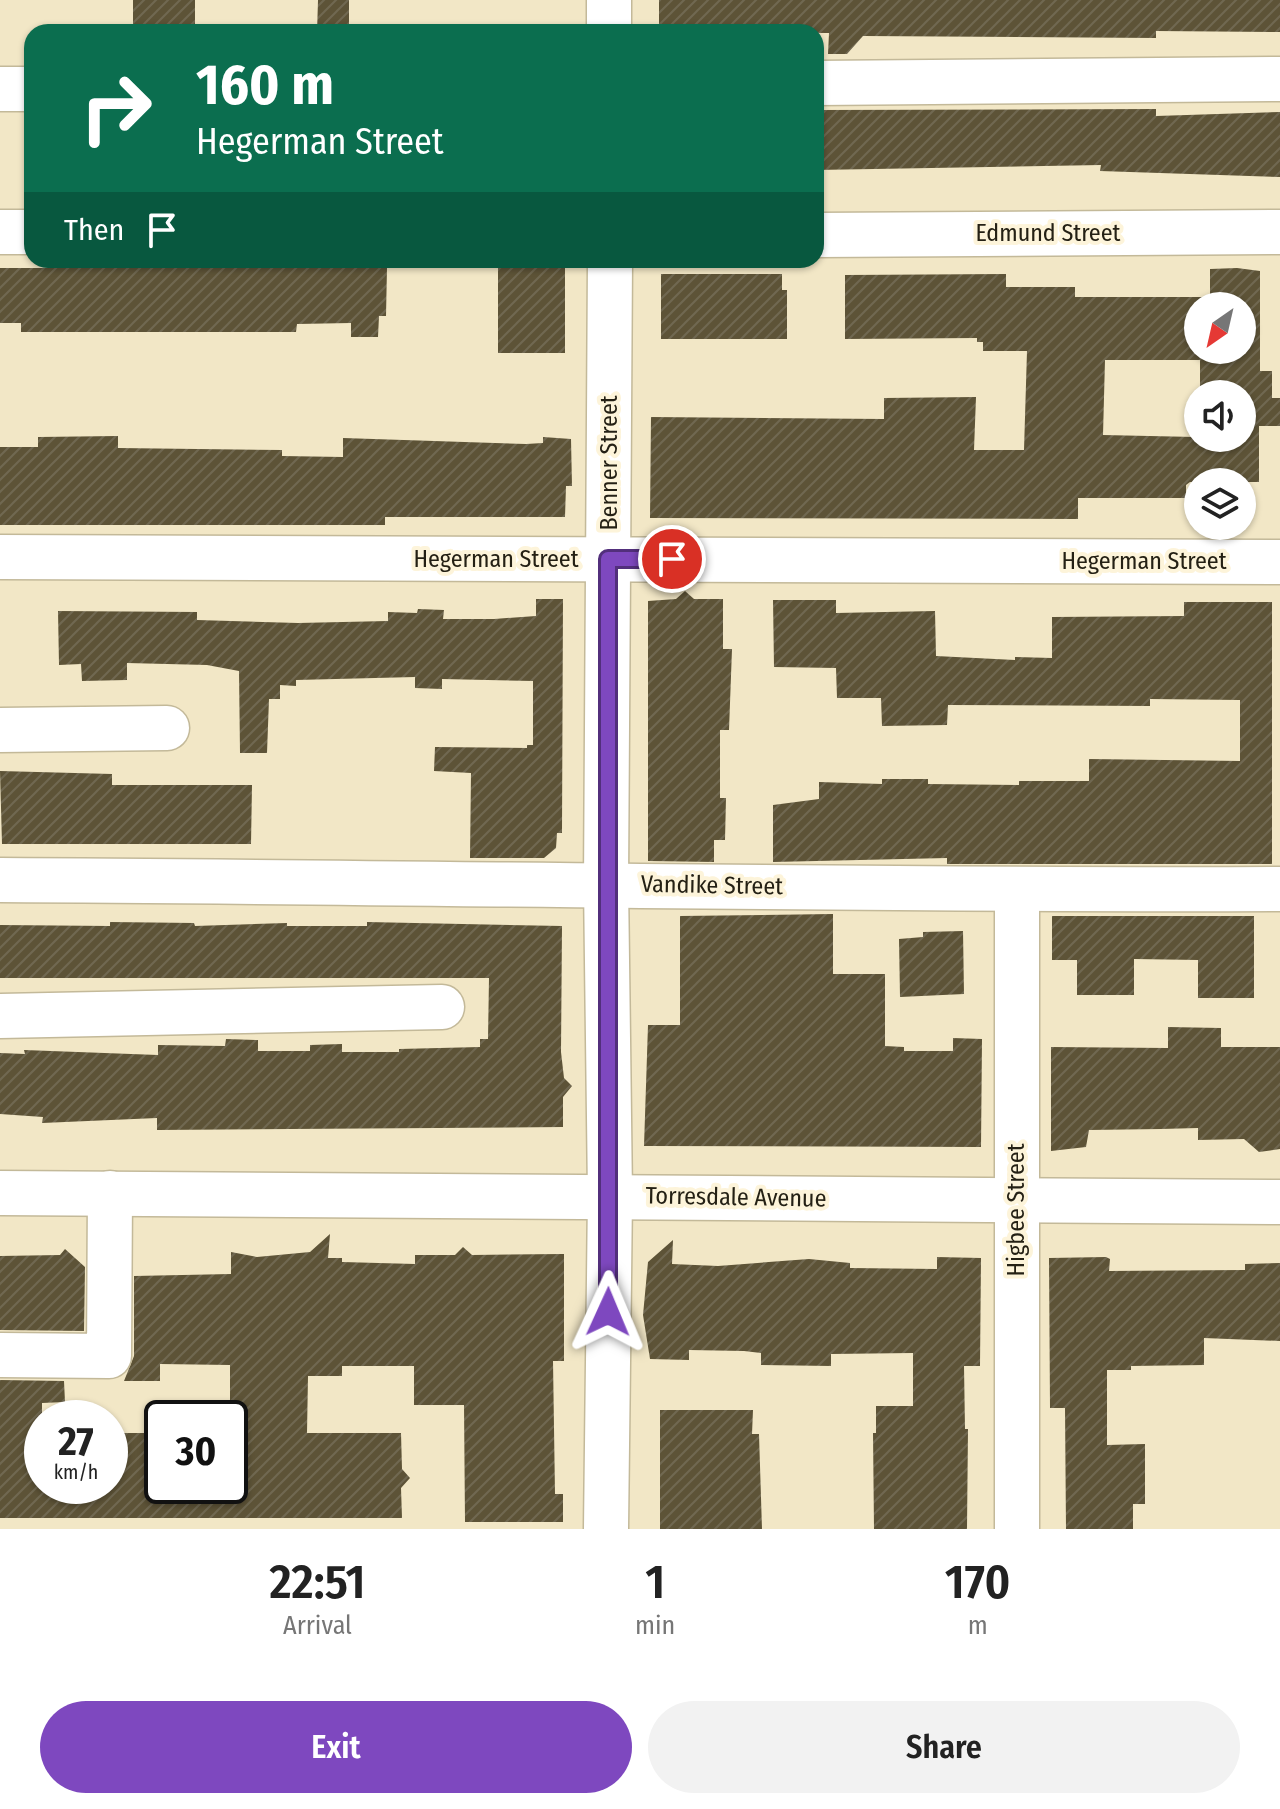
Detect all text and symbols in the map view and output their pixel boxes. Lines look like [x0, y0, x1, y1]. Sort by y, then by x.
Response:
text: 160 m [196, 52, 334, 119]
icon: right [64, 56, 168, 160]
text: Hegerman Street [196, 120, 444, 164]
icon: arrive [140, 208, 184, 252]
text: Then [64, 212, 124, 248]
street label: Edmund Street [976, 219, 1121, 247]
north arrow [1184, 292, 1256, 364]
map controls [1184, 292, 1256, 540]
button: sound [1184, 380, 1256, 452]
street label: Benner Street [595, 395, 623, 531]
button: layers [1184, 468, 1256, 540]
pin [638, 525, 706, 593]
icon: arrive [650, 537, 694, 581]
street label: Hegerman Street [413, 545, 579, 573]
street label: Hegerman Street [1061, 547, 1227, 575]
street label: Vandike Street [641, 870, 783, 900]
street label: Higbee Street [1002, 1143, 1030, 1277]
street label: Torresdale Avenue [645, 1181, 827, 1213]
position arrow [566, 1270, 650, 1354]
speed limit sign: 30 [144, 1400, 248, 1504]
text: 27 [58, 1418, 94, 1466]
text: km/h [54, 1460, 98, 1484]
text: 22:51 [270, 1553, 365, 1611]
text: 1 [645, 1553, 665, 1611]
text: 170 [945, 1553, 1010, 1611]
text: Arrival [283, 1610, 352, 1641]
text: min [635, 1610, 675, 1641]
text: m [968, 1610, 988, 1641]
button: Exit [40, 1701, 632, 1793]
button: Share [648, 1701, 1240, 1793]

